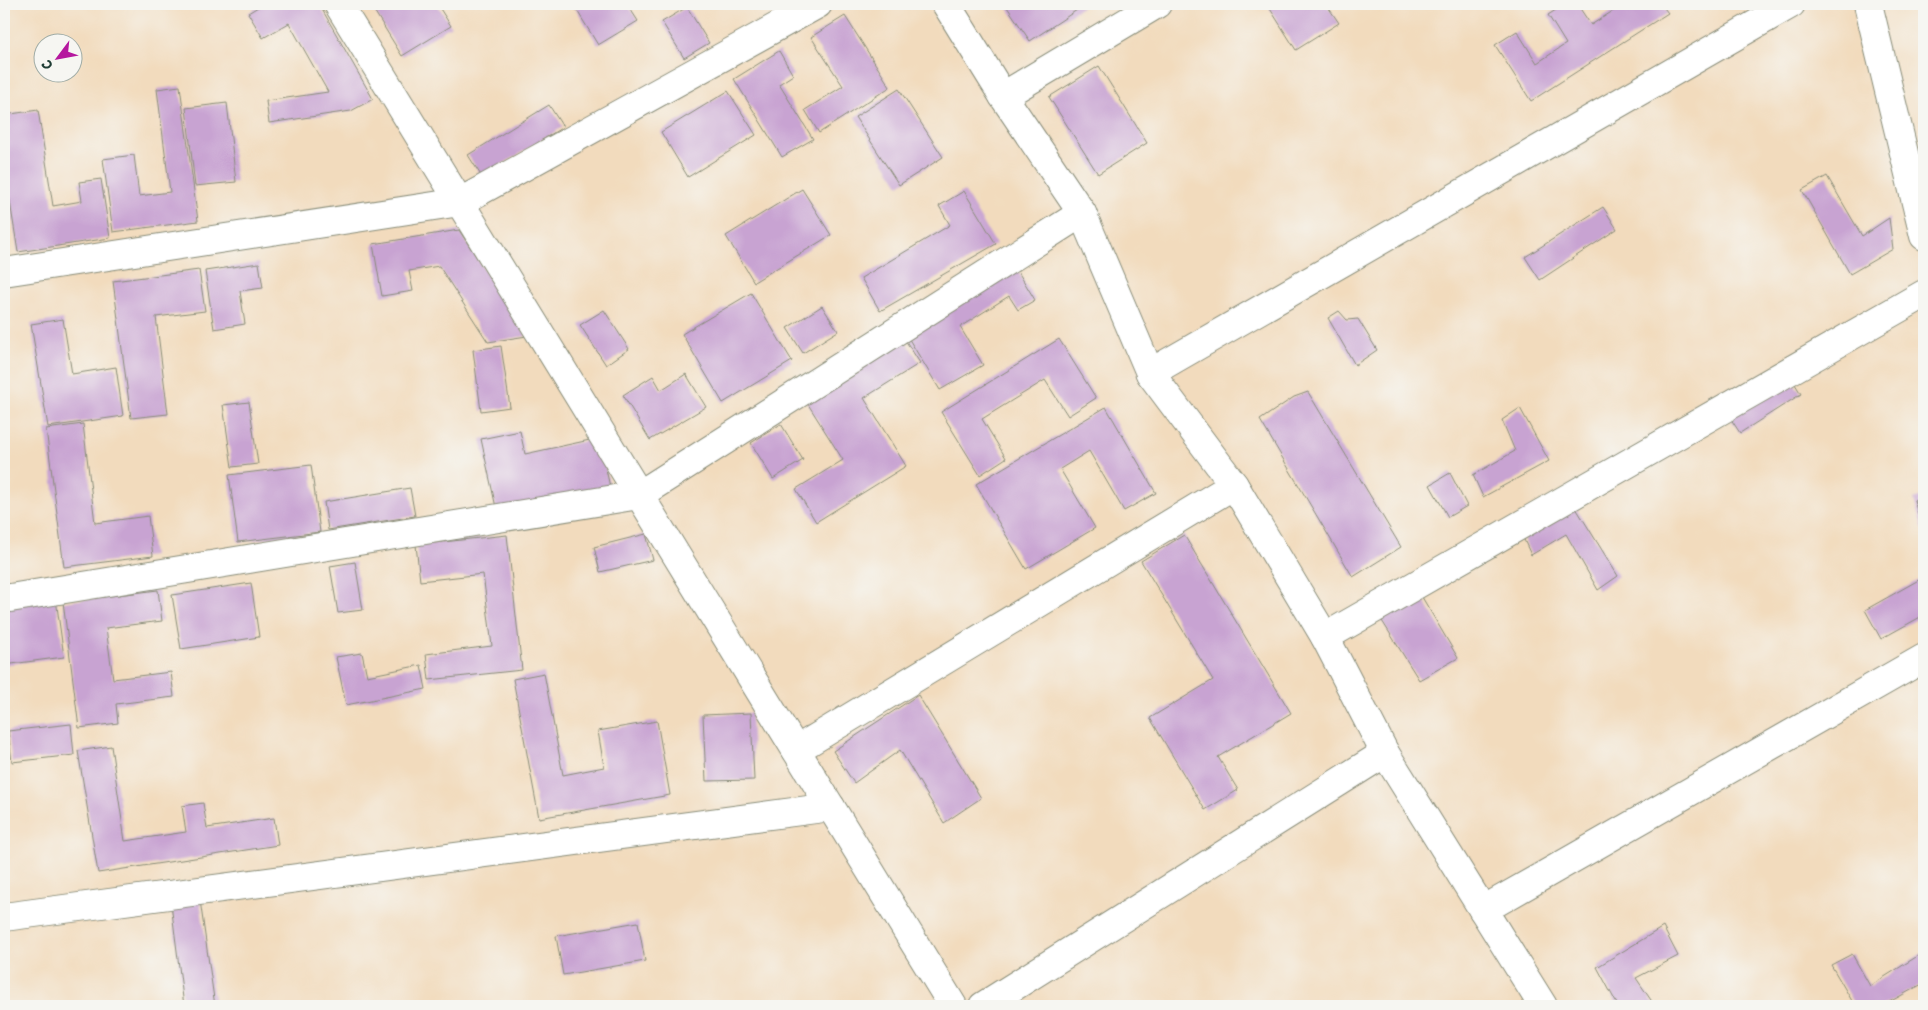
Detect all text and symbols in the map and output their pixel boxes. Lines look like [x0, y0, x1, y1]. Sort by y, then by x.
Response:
north arrow [32, 32, 82, 82]
text: С [37, 56, 57, 73]

